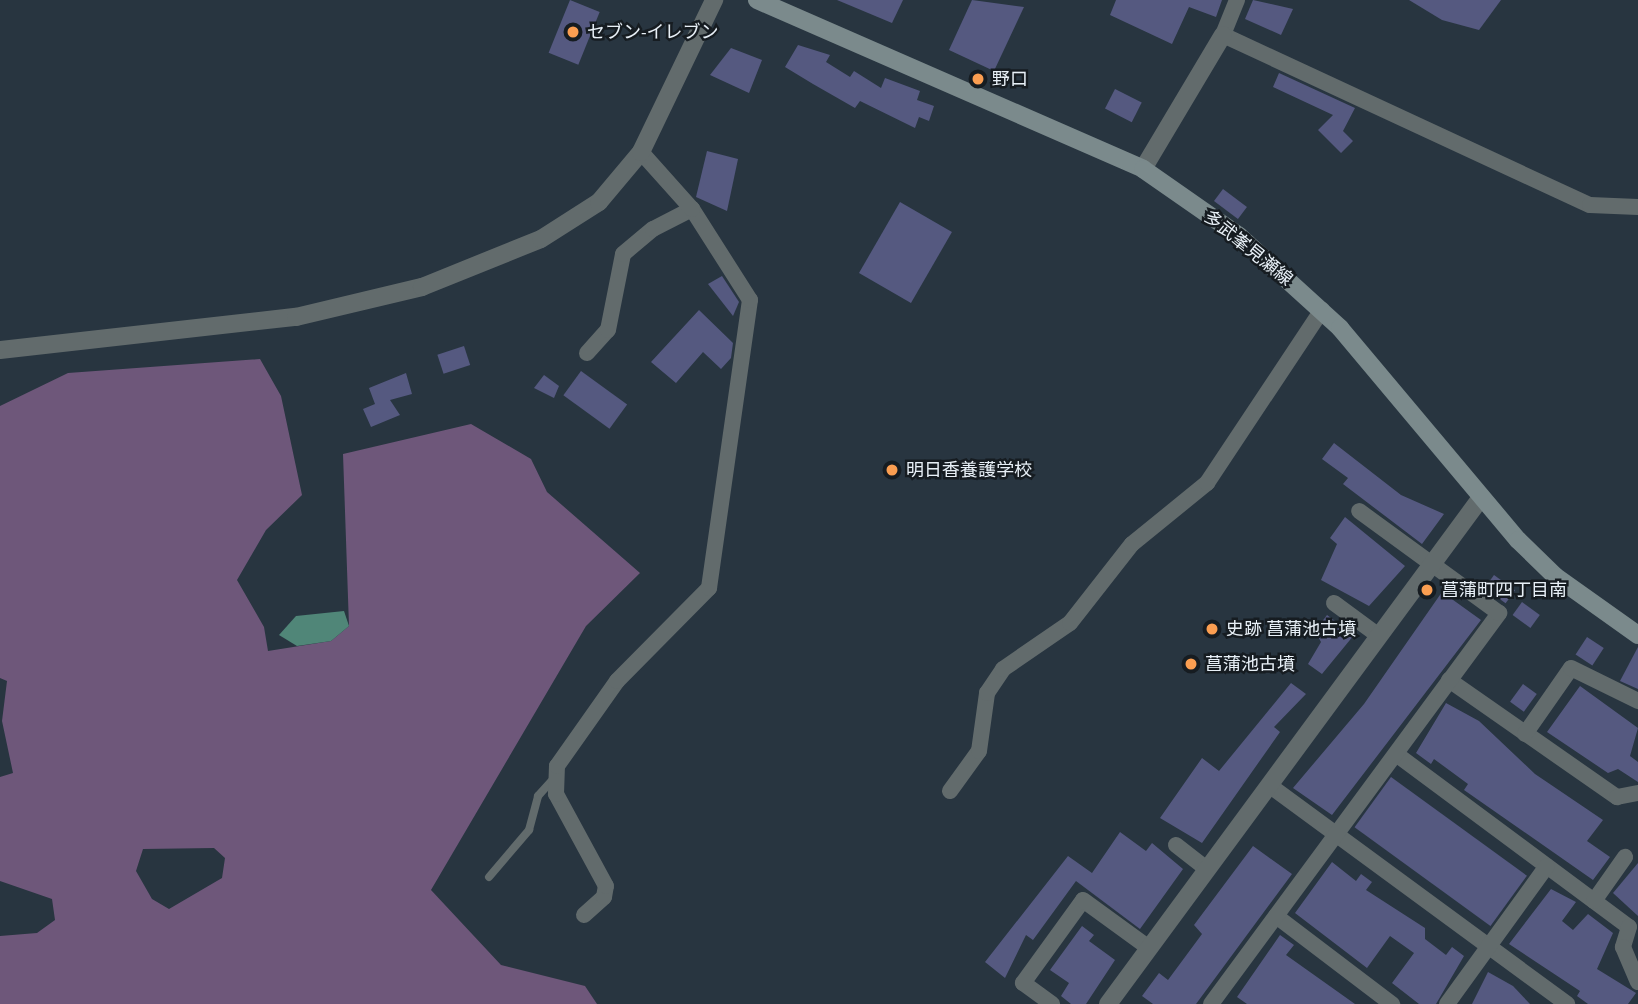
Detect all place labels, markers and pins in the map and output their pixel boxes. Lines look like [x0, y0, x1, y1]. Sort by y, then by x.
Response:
place label: セブン-イレブン [587, 21, 719, 43]
marker: セブン-イレブン [565, 24, 581, 40]
place label: 野口 [992, 68, 1028, 90]
marker: 野口 [970, 71, 986, 87]
place label: 明日香養護学校 [906, 459, 1032, 481]
marker: 明日香養護学校 [884, 462, 900, 478]
place label: 菖蒲町四丁目南 [1441, 579, 1567, 601]
marker: 菖蒲町四丁目南 [1419, 582, 1435, 598]
place label: 史跡 菖蒲池古墳 [1226, 618, 1356, 640]
marker: 史跡 菖蒲池古墳 [1204, 621, 1220, 637]
place label: 菖蒲池古墳 [1205, 653, 1295, 675]
marker: 菖蒲池古墳 [1183, 656, 1199, 672]

